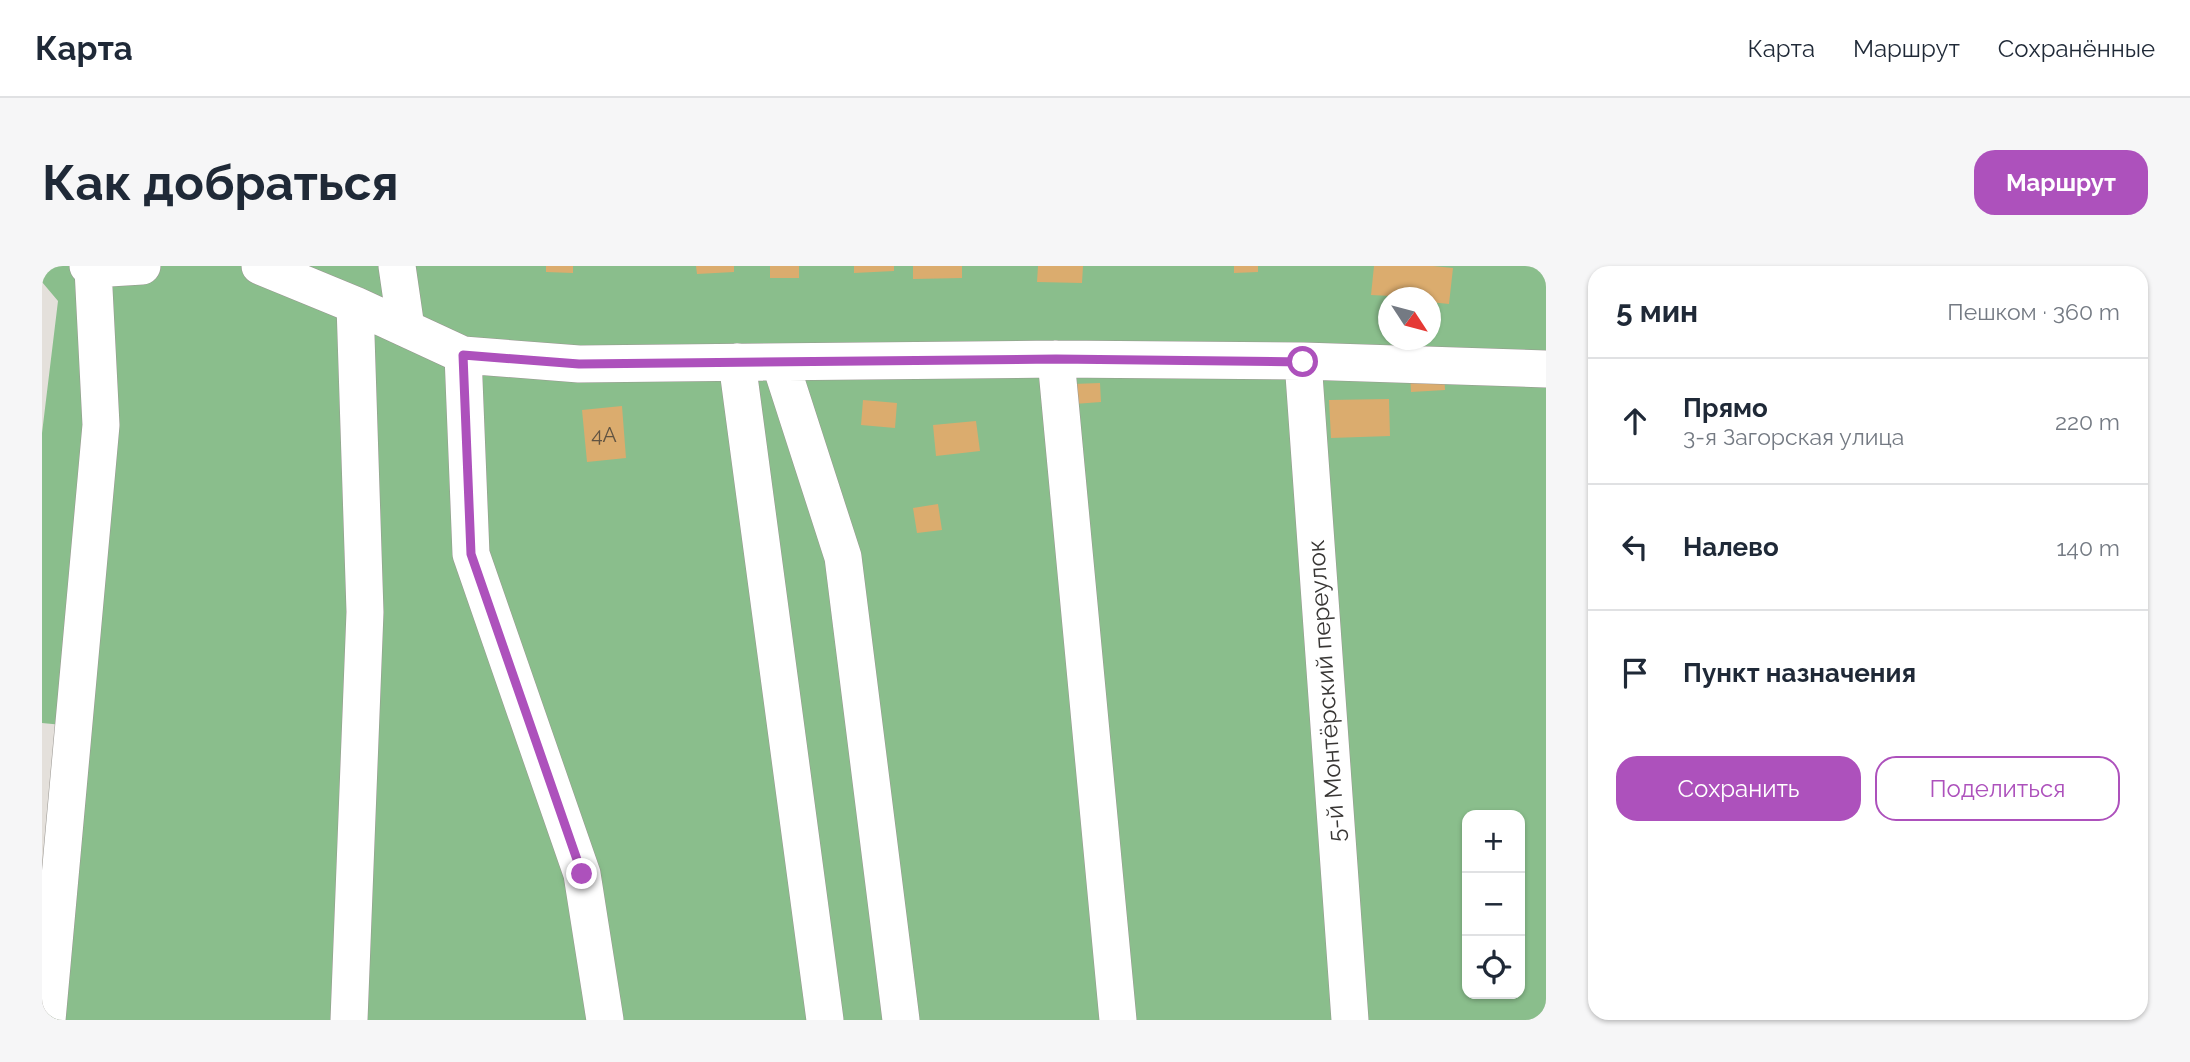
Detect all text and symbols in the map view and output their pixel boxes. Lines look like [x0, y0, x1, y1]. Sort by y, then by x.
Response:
text: Карта [35, 29, 133, 68]
text: Карта [1747, 34, 1815, 63]
text: Маршрут [1853, 34, 1960, 63]
text: Сохранённые [1998, 34, 2155, 63]
button: Маршрут [1974, 150, 2148, 215]
text: Как добраться [42, 154, 399, 211]
north arrow [1378, 287, 1441, 350]
text: 5 мин [1616, 294, 1698, 329]
text: Пешком · 360 m [1947, 298, 2120, 325]
route start [1287, 346, 1318, 377]
text: Прямо [1683, 393, 1768, 423]
icon: ahead [1616, 402, 1654, 440]
text: 220 m [2055, 408, 2120, 435]
house number: 4А [591, 422, 617, 447]
text: 3-я Загорская улица [1683, 423, 1904, 450]
icon: left [1616, 528, 1654, 566]
text: Налево [1683, 532, 1779, 562]
text: 140 m [2057, 534, 2120, 561]
street label: 5-й Монтёрский переулок [1301, 539, 1351, 843]
icon: arrive [1616, 654, 1654, 692]
text: Пункт назначения [1683, 658, 1916, 688]
button: Сохранить [1616, 756, 1861, 821]
button: Поделиться [1875, 756, 2120, 821]
map controls [1462, 810, 1525, 999]
button: + [1462, 810, 1525, 873]
route end [566, 858, 597, 889]
button: − [1462, 873, 1525, 936]
button: locate [1462, 936, 1525, 999]

